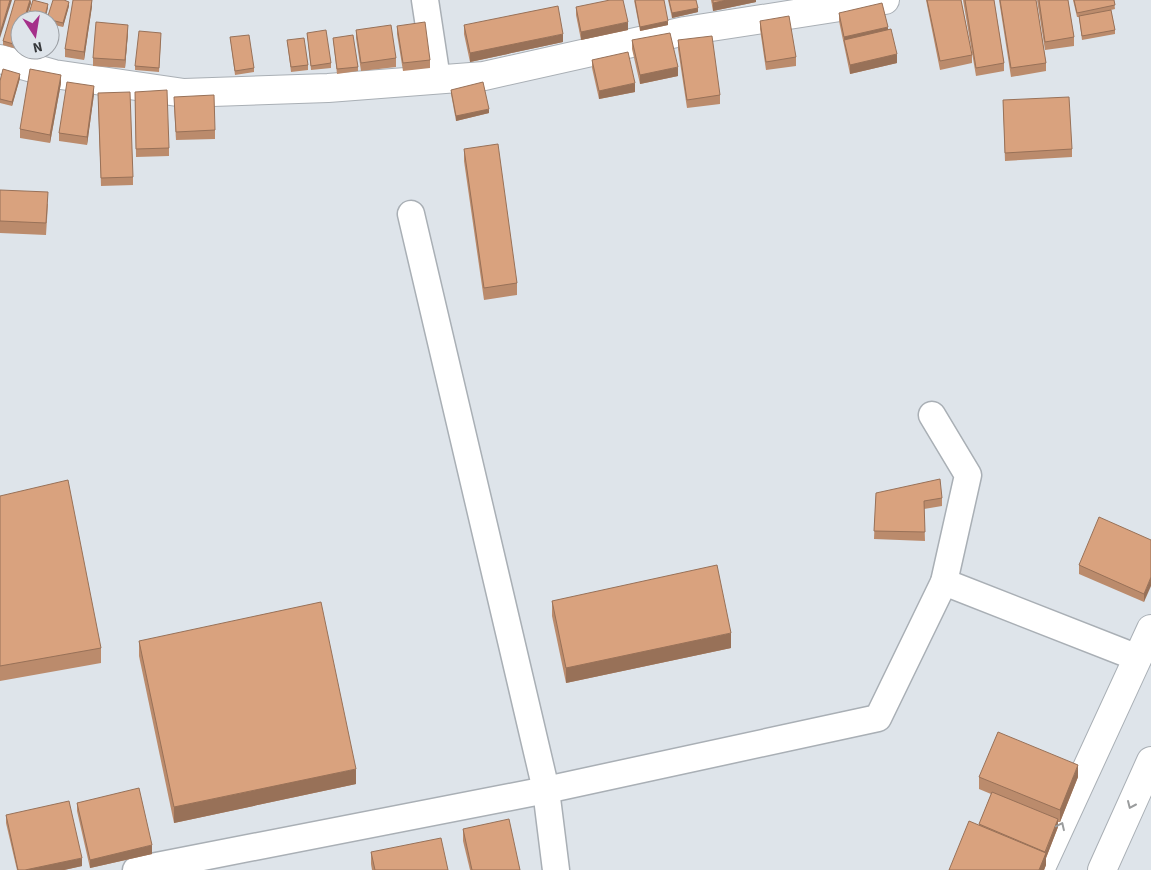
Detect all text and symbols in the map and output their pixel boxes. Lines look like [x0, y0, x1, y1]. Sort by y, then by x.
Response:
north arrow [10, 10, 60, 60]
text: N [31, 36, 44, 57]
one-way arrow [1127, 800, 1137, 809]
one-way arrow [1054, 822, 1065, 831]

